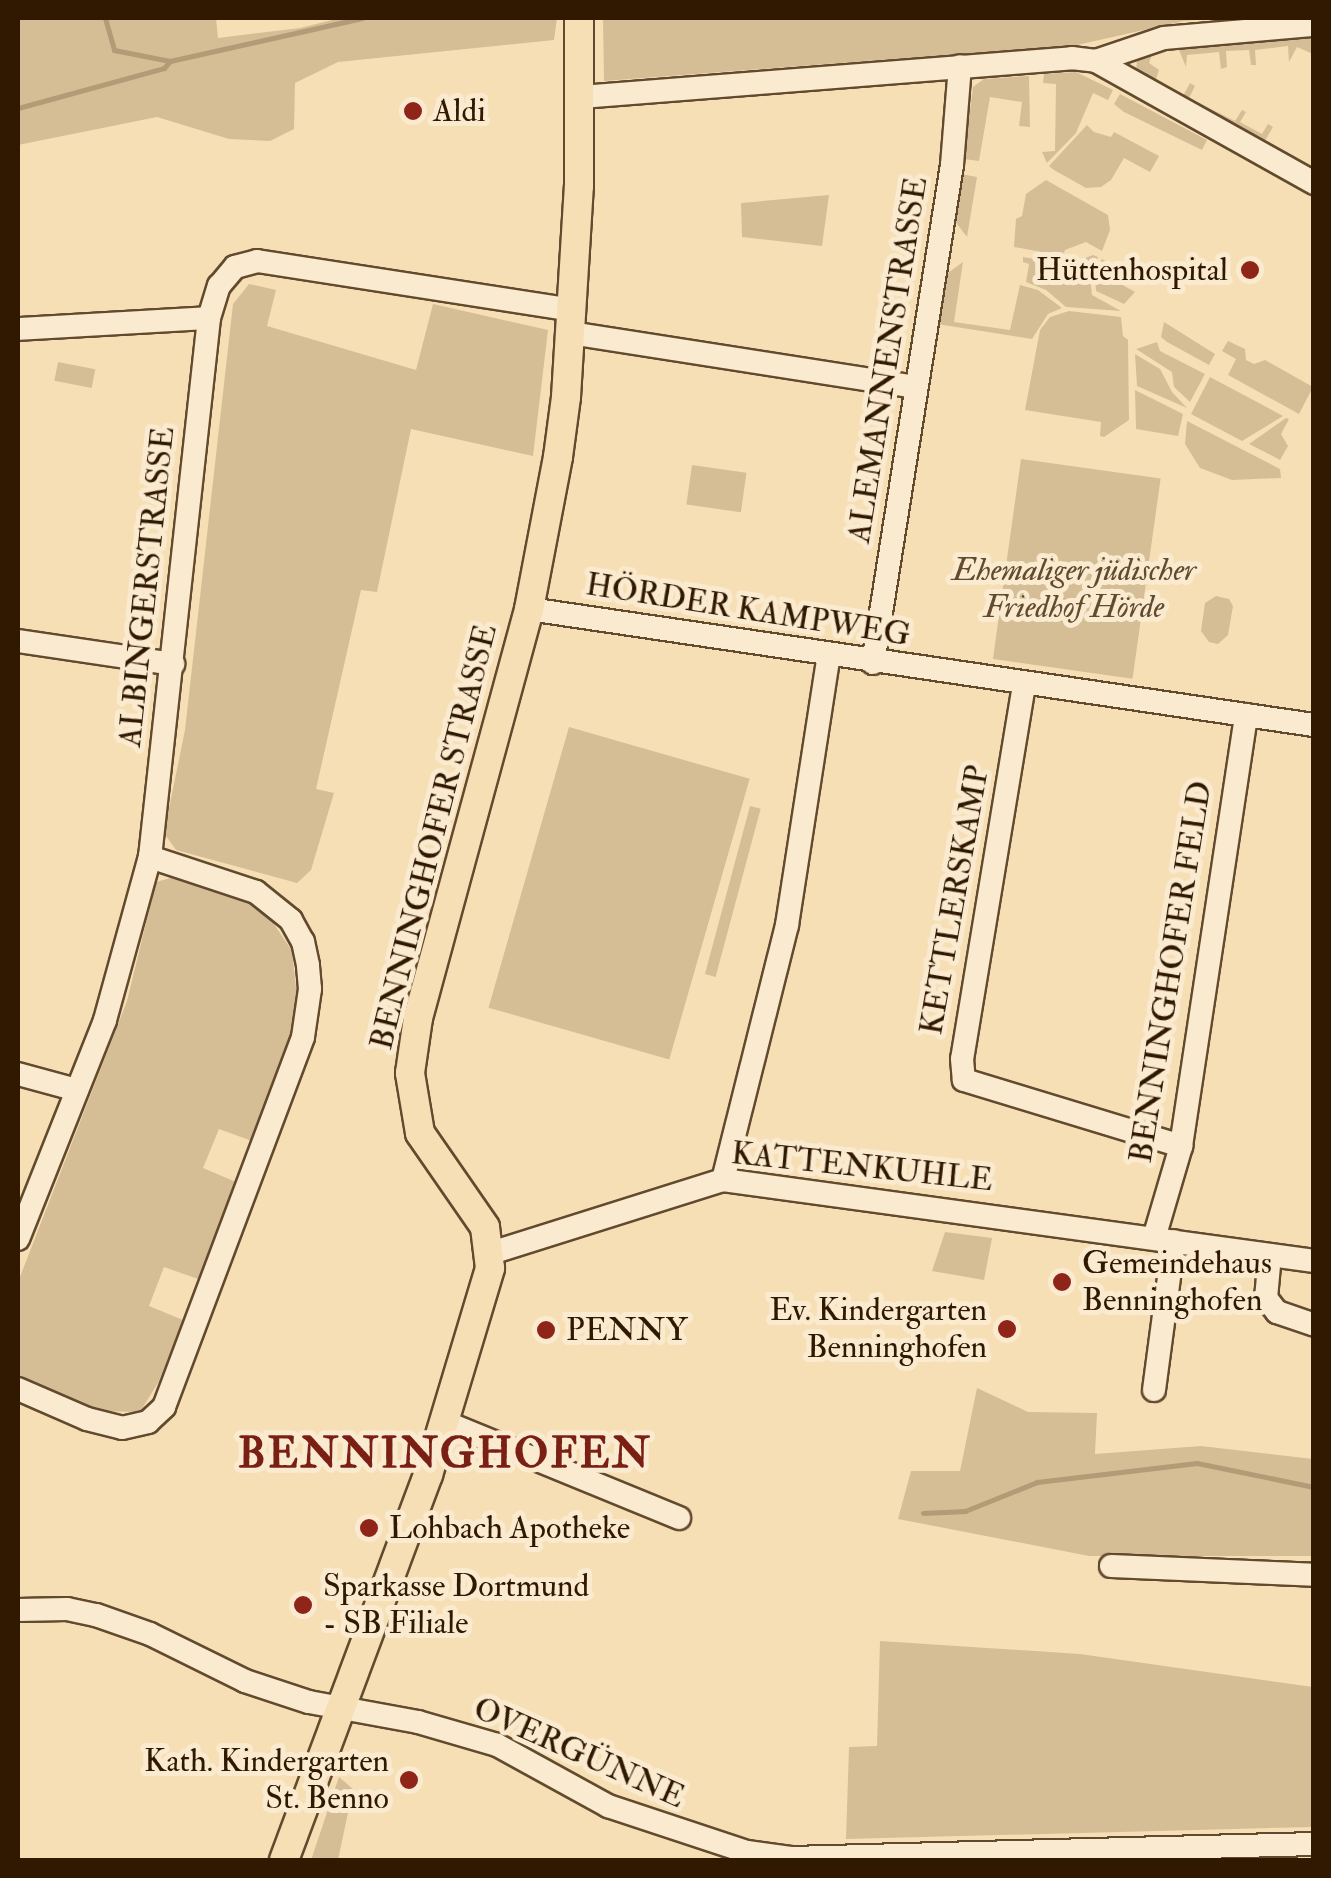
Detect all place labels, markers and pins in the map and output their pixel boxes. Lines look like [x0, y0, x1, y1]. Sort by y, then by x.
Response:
place label: Aldi [433, 92, 486, 130]
marker: Aldi [402, 100, 424, 122]
place label: Hüttenhospital [1036, 251, 1228, 289]
marker: Hüttenhospital [1237, 257, 1263, 283]
place label: Gemeindehaus Benninghofen [1082, 1245, 1272, 1320]
marker: Gemeindehaus Benninghofen [1051, 1271, 1073, 1293]
place label: Ev. Kindergarten Benninghofen [770, 1292, 987, 1367]
place label: PENNY [566, 1311, 688, 1349]
marker: Ev. Kindergarten Benninghofen [996, 1318, 1018, 1340]
marker: PENNY [535, 1319, 557, 1341]
place label: Lohbach Apotheke [389, 1509, 630, 1547]
marker: Lohbach Apotheke [358, 1517, 380, 1539]
place label: Sparkasse Dortmund - SB Filiale [323, 1568, 589, 1643]
marker: Sparkasse Dortmund - SB Filiale [292, 1594, 314, 1616]
place label: Kath. Kindergarten St. Benno [144, 1743, 389, 1818]
marker: Kath. Kindergarten St. Benno [398, 1769, 420, 1791]

